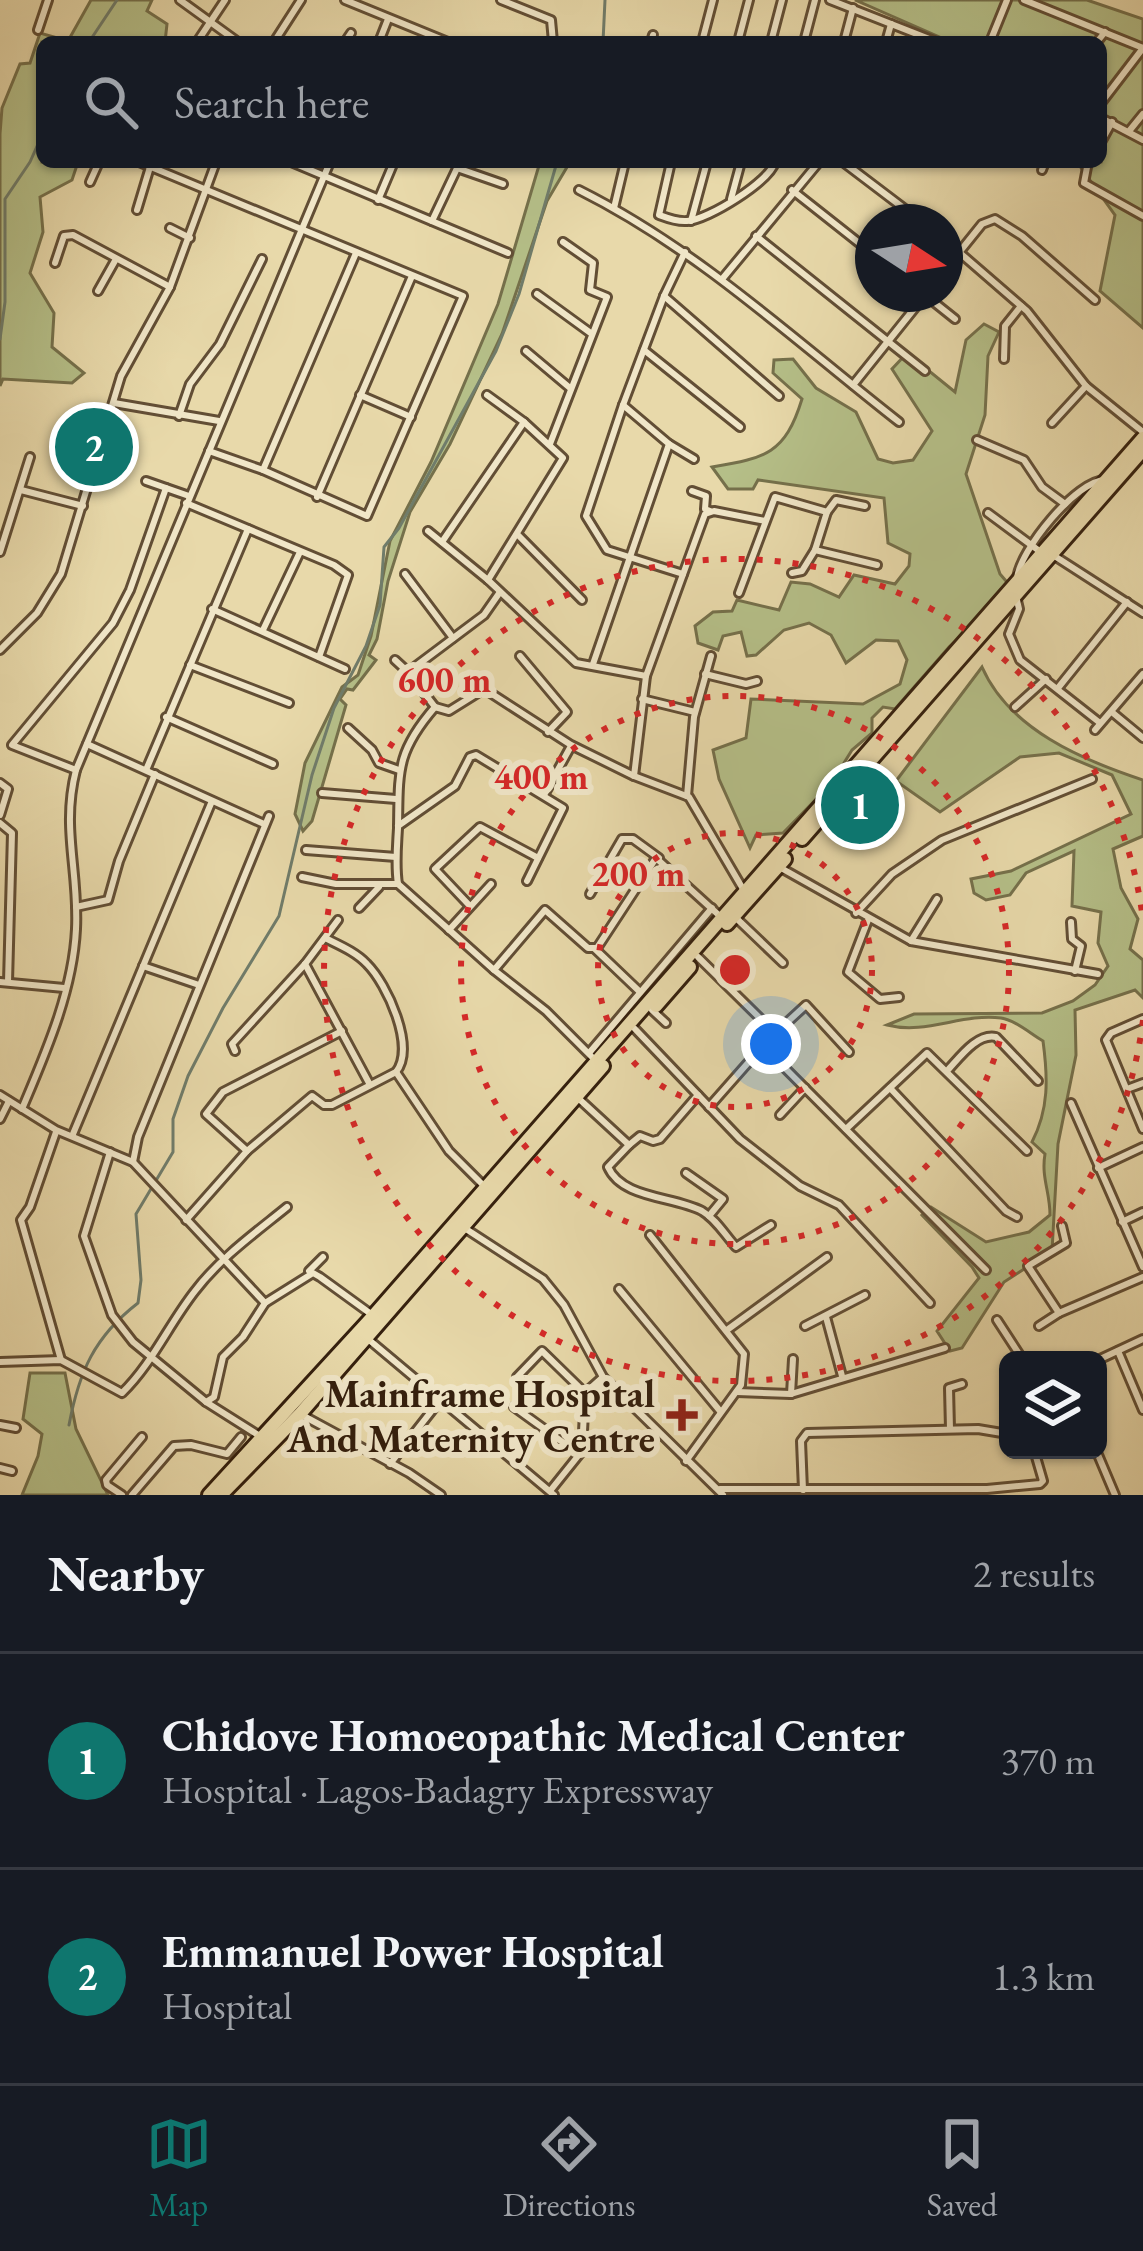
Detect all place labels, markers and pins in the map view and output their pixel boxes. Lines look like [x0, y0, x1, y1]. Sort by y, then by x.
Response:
pin: 2 [55, 402, 133, 492]
pin: 1 [821, 760, 899, 850]
centre of rings [714, 949, 756, 991]
place label: Mainframe Hospital And Maternity Centre [286, 1368, 655, 1464]
marker: Mainframe Hospital And Maternity Centre [666, 1399, 698, 1431]

